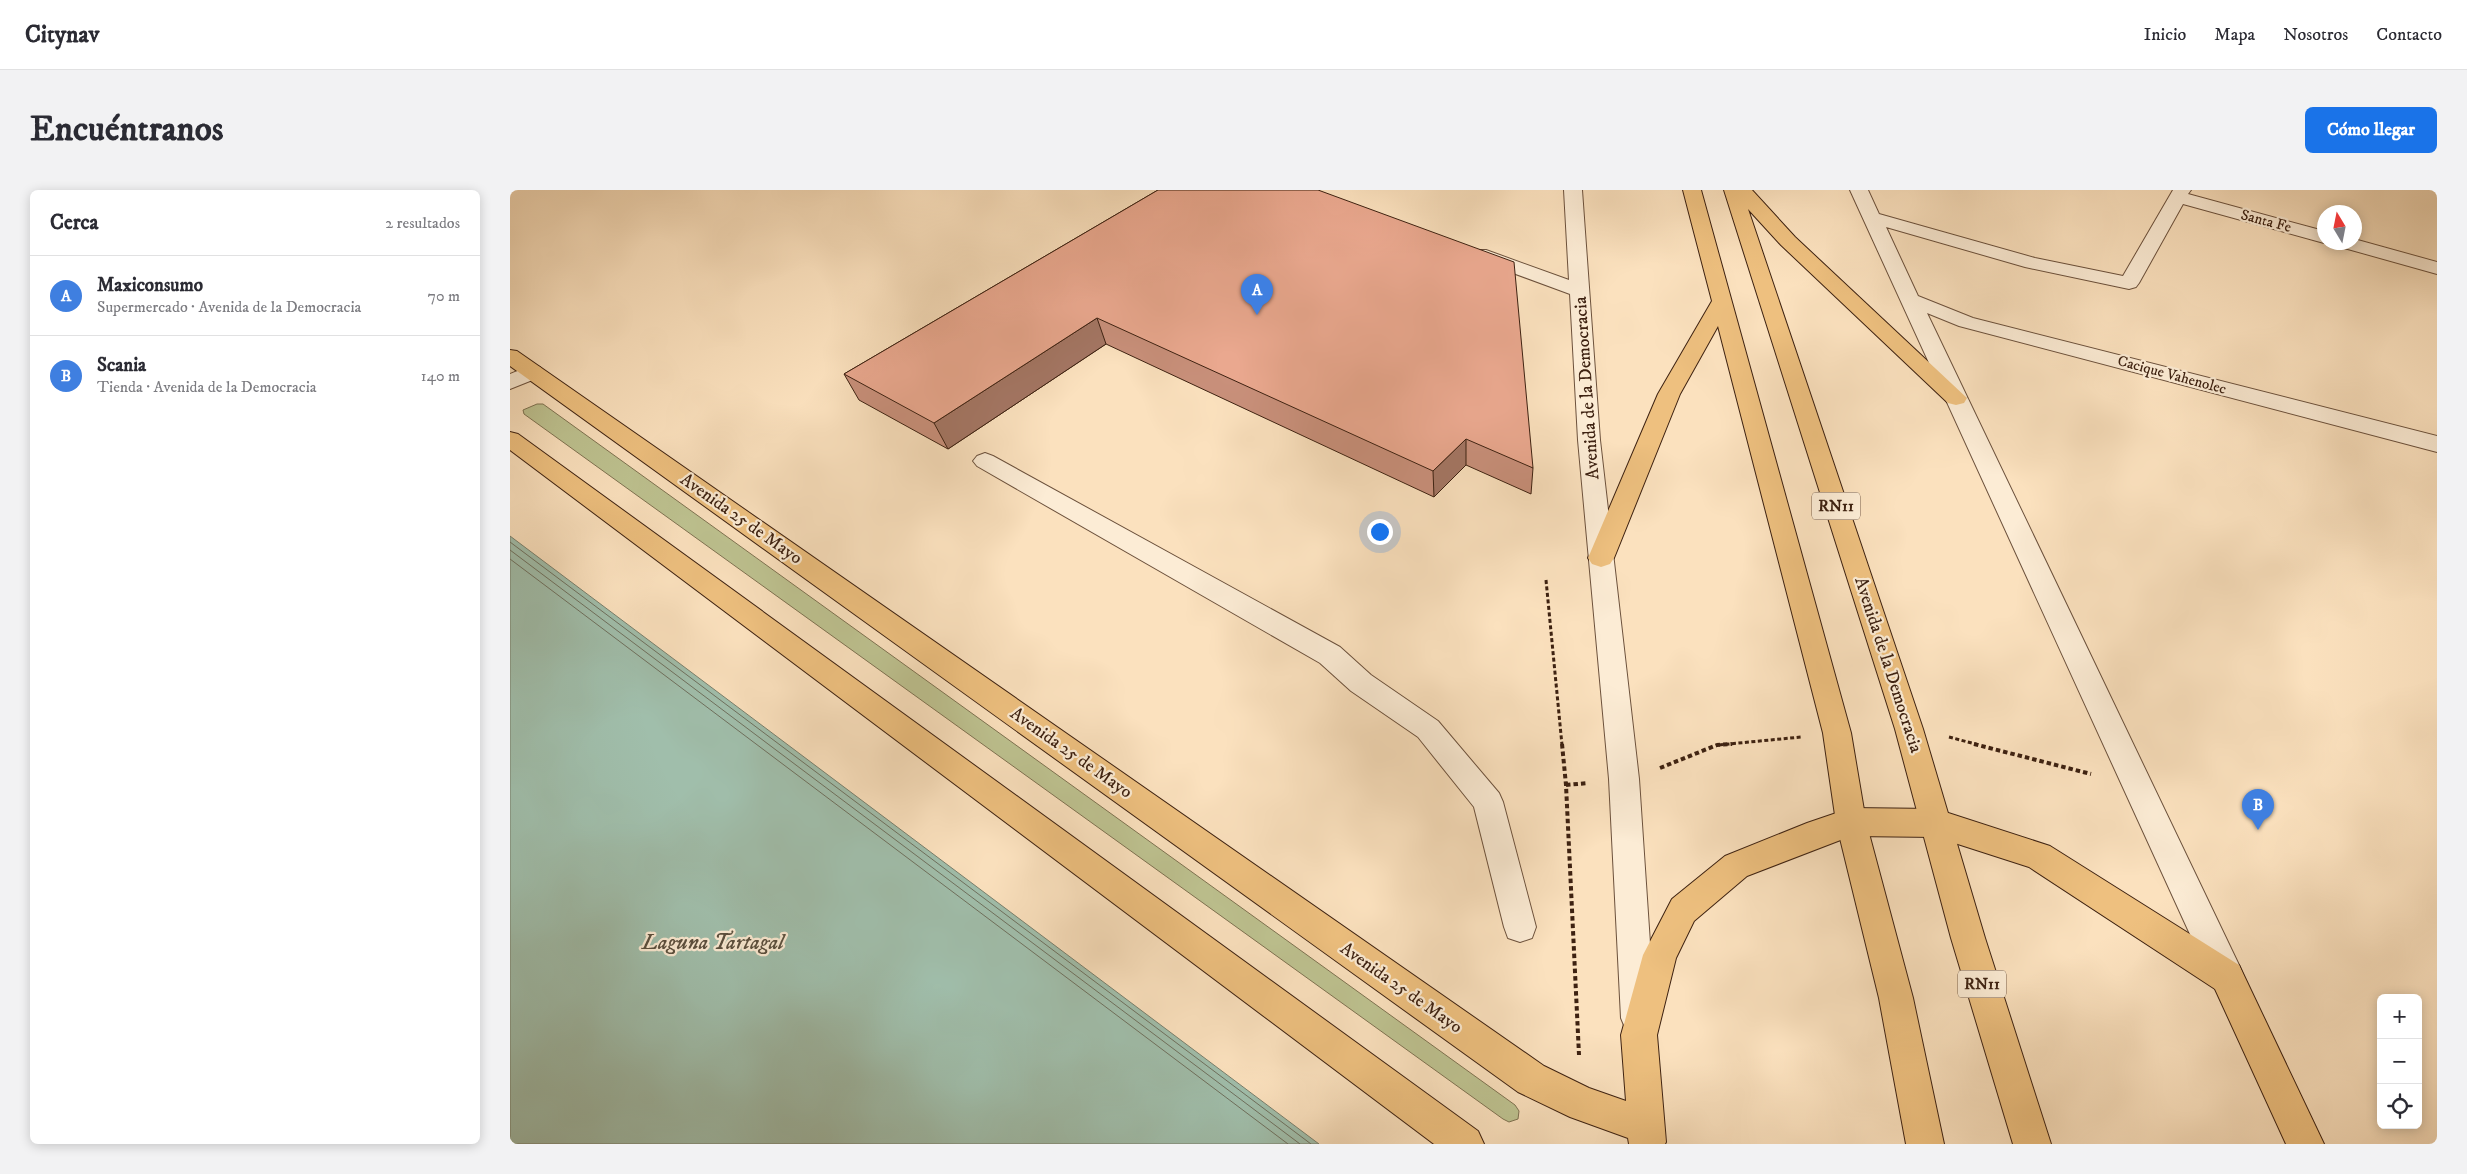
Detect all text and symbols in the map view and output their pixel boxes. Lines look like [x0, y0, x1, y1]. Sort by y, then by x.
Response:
text: Citynav [25, 20, 99, 50]
text: Inicio [2144, 24, 2186, 46]
text: Mapa [2214, 24, 2255, 46]
text: Nosotros [2283, 24, 2348, 46]
text: Contacto [2376, 24, 2442, 46]
button: Cómo llegar [2305, 107, 2437, 153]
text: Encuéntranos [30, 108, 224, 152]
street label: Santa Fe [2239, 205, 2293, 237]
north arrow [2317, 205, 2362, 250]
text: Cerca [50, 210, 98, 236]
text: 2 resultados [385, 213, 460, 233]
text: Maxiconsumo [97, 274, 203, 297]
pin: A [1241, 274, 1273, 315]
text: A [61, 286, 71, 306]
text: 70 m [428, 286, 460, 306]
street label: Avenida de la Democracia [1570, 295, 1604, 480]
text: Supermercado · Avenida de la Democracia [97, 297, 361, 317]
street label: Cacique Vahenolec [2116, 351, 2229, 399]
text: Scania [97, 354, 146, 377]
text: B [61, 366, 71, 386]
text: 140 m [421, 366, 460, 386]
text: Tienda · Avenida de la Democracia [97, 377, 317, 397]
street label: Avenida 25 de Mayo [676, 469, 806, 569]
road number: RN11 [1812, 492, 1860, 520]
your location [1367, 519, 1393, 545]
street label: Avenida de la Democracia [1849, 574, 1927, 756]
street label: Avenida 25 de Mayo [1006, 703, 1136, 803]
pin: B [2242, 789, 2274, 830]
water label: Laguna Tartagal [640, 929, 786, 956]
street label: Avenida 25 de Mayo [1336, 938, 1466, 1038]
road number: RN11 [1958, 971, 2006, 998]
map controls [2377, 994, 2422, 1129]
button: + [2377, 994, 2422, 1039]
button: − [2377, 1039, 2422, 1084]
button: locate [2377, 1084, 2422, 1129]

